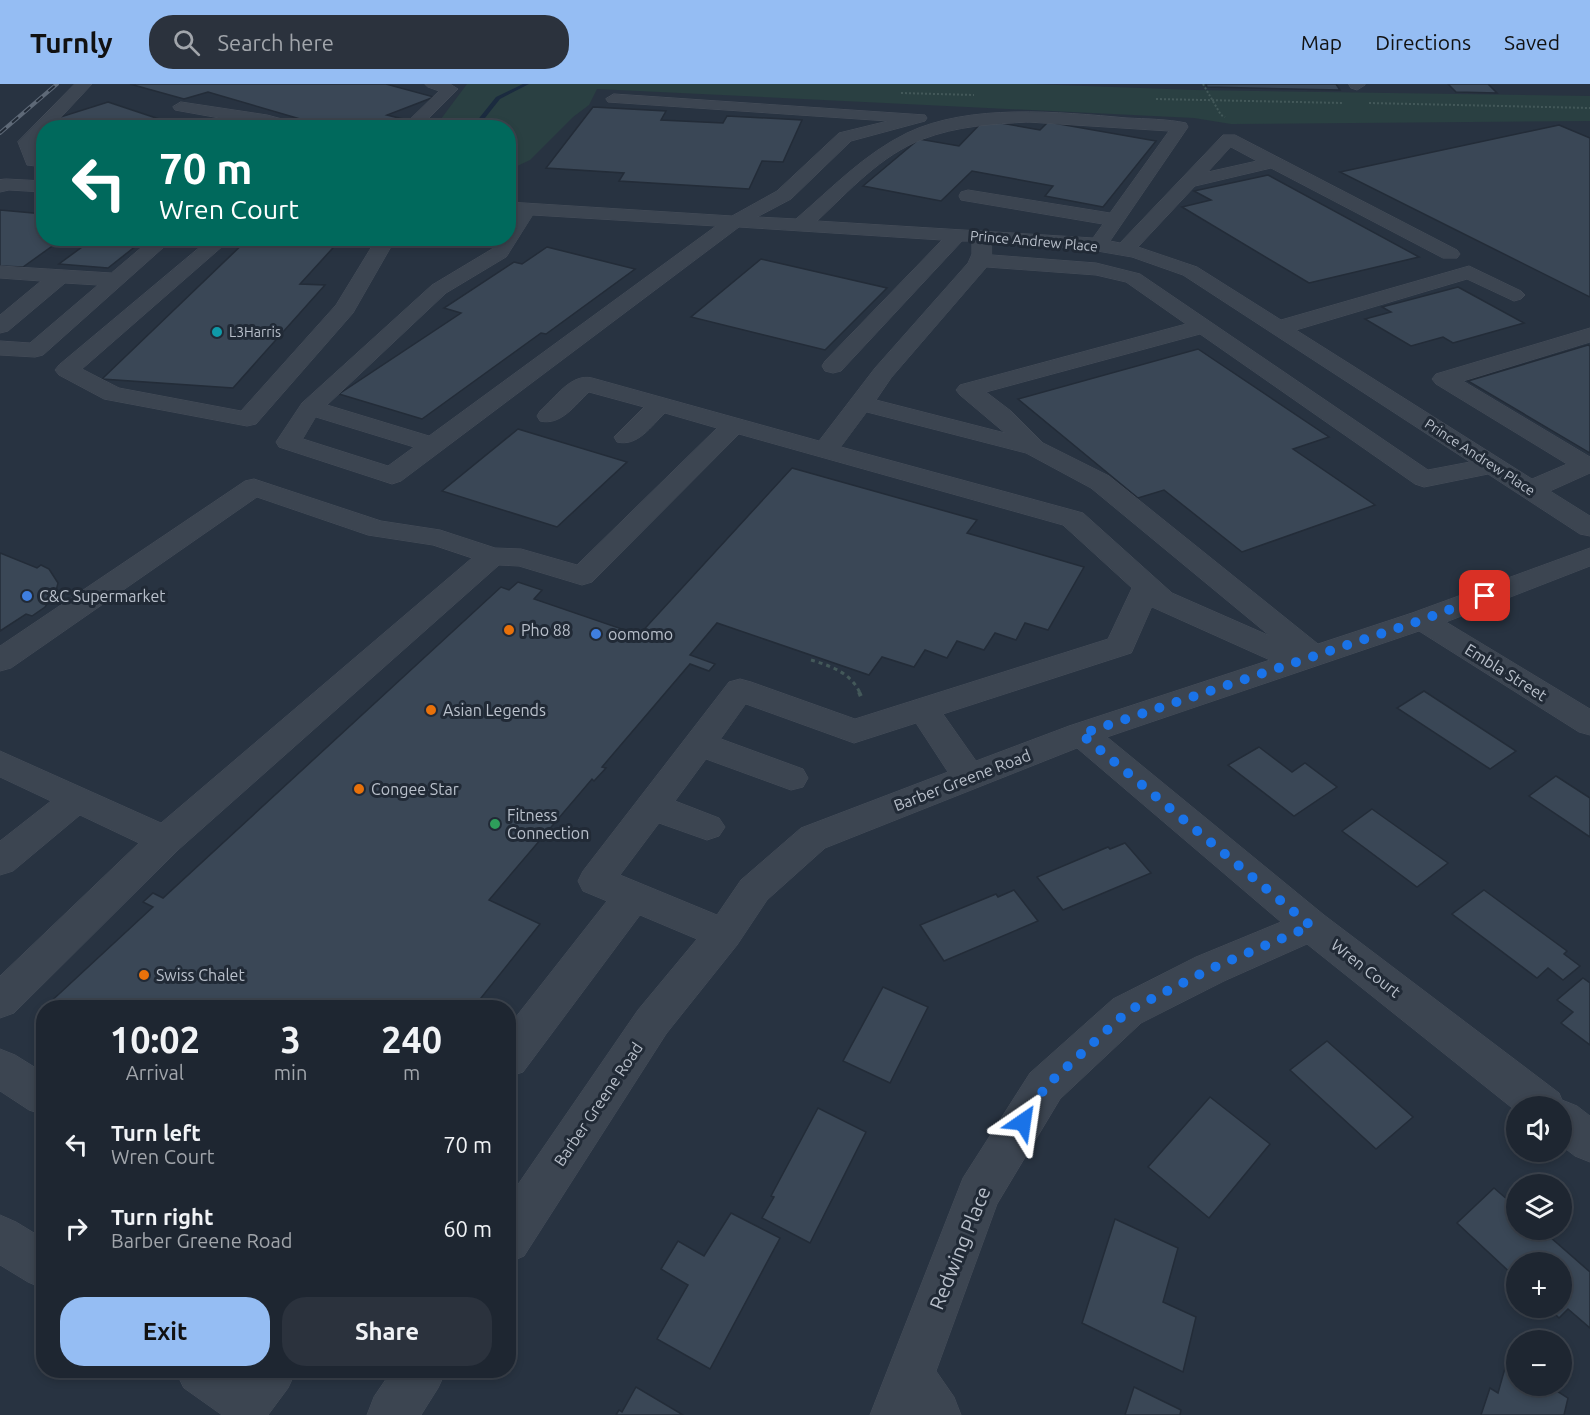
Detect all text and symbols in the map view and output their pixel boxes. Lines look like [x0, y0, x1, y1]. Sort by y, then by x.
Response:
search box [149, 15, 569, 69]
icon: search [170, 26, 203, 59]
text: Turnly [30, 27, 113, 58]
text: Search here [218, 30, 334, 55]
text: Map [1301, 30, 1342, 54]
text: Directions [1375, 30, 1471, 54]
text: Saved [1504, 30, 1560, 54]
icon: left [60, 144, 138, 222]
text: 70 m [159, 145, 253, 192]
text: Wren Court [159, 194, 299, 224]
street label: Prince Andrew Place [969, 227, 1099, 255]
place label: L3Harris [229, 324, 281, 340]
marker: L3Harris [210, 325, 224, 339]
street label: Prince Andrew Place [1422, 415, 1538, 499]
pin [1459, 570, 1510, 621]
icon: arrive [1468, 579, 1501, 612]
place label: C&C Supermarket [39, 587, 166, 605]
marker: C&C Supermarket [20, 589, 34, 603]
place label: Pho 88 [521, 621, 571, 639]
marker: Pho 88 [502, 623, 516, 637]
place label: oomomo [608, 625, 673, 643]
marker: oomomo [589, 627, 603, 641]
street label: Embla Street [1462, 640, 1551, 705]
place label: Asian Legends [443, 701, 546, 719]
marker: Asian Legends [424, 703, 438, 717]
street label: Barber Greene Road [891, 746, 1033, 814]
place label: Congee Star [371, 780, 459, 798]
marker: Congee Star [352, 782, 366, 796]
place label: Fitness Connection [507, 806, 589, 842]
marker: Fitness Connection [488, 817, 502, 831]
street label: Wren Court [1328, 935, 1405, 1001]
place label: Swiss Chalet [156, 966, 245, 984]
marker: Swiss Chalet [137, 968, 151, 982]
text: 10:02 [110, 1019, 200, 1060]
text: 3 [280, 1019, 301, 1060]
text: 240 [381, 1019, 442, 1060]
street label: Barber Greene Road [550, 1039, 646, 1169]
text: Arrival [126, 1061, 184, 1084]
text: min [274, 1061, 307, 1084]
text: m [403, 1061, 420, 1084]
position arrow [991, 1090, 1055, 1154]
map controls [1506, 1096, 1572, 1396]
button: sound [1506, 1096, 1572, 1162]
text: Turn left [111, 1120, 201, 1145]
icon: left [60, 1128, 93, 1161]
text: 70 m [443, 1132, 492, 1157]
text: Wren Court [111, 1145, 215, 1168]
button: layers [1506, 1174, 1572, 1240]
street label: Redwing Place [924, 1183, 995, 1313]
text: Turn right [111, 1204, 213, 1229]
icon: right [60, 1212, 93, 1245]
text: 60 m [443, 1216, 492, 1241]
text: Barber Greene Road [111, 1229, 293, 1252]
button: + [1506, 1252, 1572, 1318]
button: Exit [60, 1297, 270, 1366]
button: Share [282, 1297, 492, 1366]
button: − [1506, 1330, 1572, 1396]

